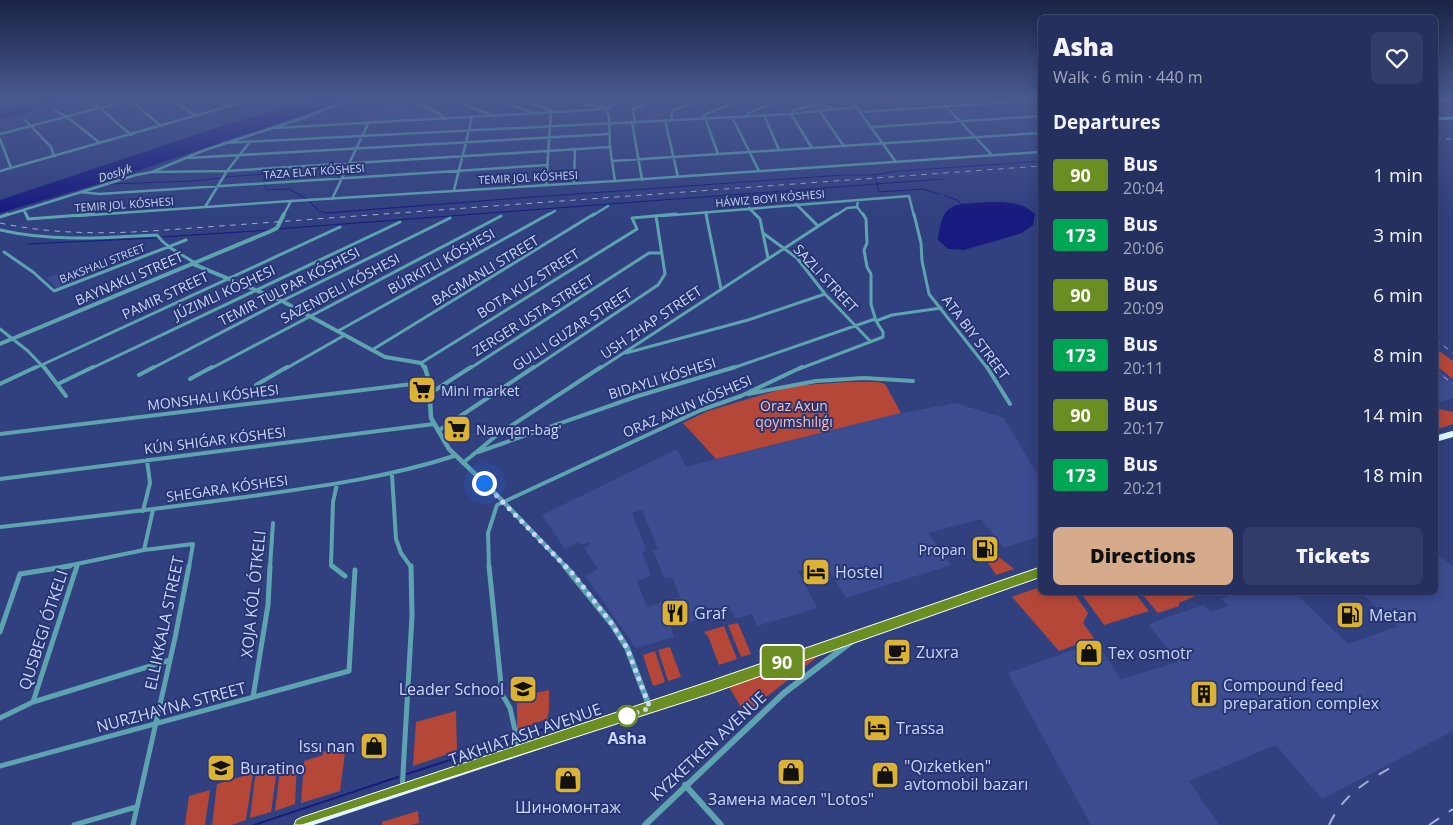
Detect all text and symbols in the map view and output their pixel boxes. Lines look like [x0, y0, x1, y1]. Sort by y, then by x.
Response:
text: Asha [1053, 30, 1114, 63]
button: heart [1371, 32, 1423, 84]
text: Walk · 6 min · 440 m [1053, 66, 1203, 88]
text: Departures [1053, 109, 1160, 135]
text: Bus [1123, 151, 1158, 177]
water label: Doslyk [96, 159, 135, 186]
street label: TAZA ELAT KÓSHESI [263, 160, 365, 182]
text: 1 min [1373, 162, 1423, 188]
text: 90 [1070, 163, 1091, 187]
street label: TEMIR JOL KÓSHESI [478, 167, 578, 187]
text: 20:04 [1123, 177, 1164, 199]
street label: HÁWIZ BOYI KÓSHESI [715, 186, 825, 210]
street label: TEMIR JOL KÓSHESI [74, 193, 174, 215]
text: Bus [1123, 211, 1158, 237]
text: 3 min [1373, 222, 1423, 248]
text: 173 [1065, 223, 1096, 247]
street label: BÚRKITLI KÓSHESI [384, 224, 498, 298]
street label: BAGMANLI STREET [428, 230, 543, 310]
text: 20:06 [1123, 237, 1164, 259]
street label: BAKSHALI STREET [57, 240, 147, 286]
street label: SAZLI STREET [789, 240, 863, 316]
street label: TEMIR TULPAR KÓSHESI [215, 242, 363, 330]
street label: BOTA KUZ STREET [473, 244, 583, 322]
street label: BAYNAKLI STREET [72, 247, 186, 309]
street label: SAZENDELI KÓSHESI [277, 249, 403, 327]
street label: JÚZIMLI KÓSHESI [168, 260, 278, 325]
street label: PAMIR STREET [119, 267, 212, 323]
street label: ZERGER USTA STREET [469, 270, 598, 360]
text: Bus [1123, 271, 1158, 297]
street label: USH ZHAP STREET [597, 281, 706, 363]
text: 6 min [1373, 282, 1423, 308]
street label: GULLI GUZAR STREET [508, 283, 636, 375]
text: 90 [1070, 283, 1091, 307]
street label: ATA BIY STREET [938, 291, 1014, 383]
text: 20:09 [1123, 297, 1164, 319]
text: Bus [1123, 331, 1158, 357]
text: 8 min [1373, 342, 1423, 368]
text: 173 [1065, 343, 1096, 367]
street label: BIDAYLI KÓSHESI [606, 353, 718, 403]
text: 20:11 [1123, 357, 1164, 379]
street label: ORAZ AXUN KÓSHESI [620, 370, 754, 442]
supermarket icon: Mini market [407, 375, 437, 405]
street label: MONSHALI KÓSHESI [146, 379, 280, 415]
place label: Mini market [441, 381, 520, 400]
text: Bus [1123, 391, 1158, 417]
park label: Oraz Axun qoyımshılıǵı [755, 396, 833, 431]
text: 14 min [1362, 402, 1423, 428]
text: 90 [1070, 403, 1091, 427]
supermarket icon: Nawqan-bag' [442, 414, 472, 444]
text: 20:17 [1123, 417, 1164, 439]
place label: Nawqan-bag' [476, 420, 562, 439]
street label: KÚN SHIǴAR KÓSHESI [143, 422, 287, 458]
text: Bus [1123, 451, 1158, 477]
text: 18 min [1362, 462, 1423, 488]
text: 173 [1065, 463, 1096, 487]
street label: SHEGARA KÓSHESI [165, 470, 289, 506]
your location [472, 471, 497, 496]
text: 20:21 [1123, 477, 1164, 499]
button: Directions [1053, 527, 1233, 585]
button: Tickets [1243, 527, 1423, 585]
street label: XOJA KÓL ÓTKELI [235, 529, 271, 659]
fuel station icon: Propan [970, 534, 1000, 564]
place label: Propan [919, 540, 966, 559]
street label: ELLIKKALA STREET [139, 554, 189, 692]
hotel icon: Hostel [801, 557, 831, 587]
place label: Hostel [835, 561, 883, 583]
street label: QUSBEGI ÓTKELI [13, 567, 73, 693]
restaurant icon: Graf [660, 598, 690, 628]
fuel station icon: Metan [1335, 600, 1365, 630]
place label: Graf [694, 602, 728, 624]
place label: Metan [1369, 604, 1417, 626]
cafe icon: Zuxra [882, 637, 912, 667]
shop icon: Tex osmotr [1074, 638, 1104, 668]
place label: Zuxra [916, 641, 959, 663]
place label: Tex osmotr [1108, 642, 1193, 664]
line badge: 90 [760, 646, 804, 678]
text: 90 [772, 650, 792, 674]
school or university icon: Leader School [508, 674, 538, 704]
place label: Compound feed preparation complex [1223, 674, 1380, 714]
street label: NURZHAYNA STREET [94, 676, 248, 738]
place label: Leader School [399, 678, 504, 700]
building icon: Compound feed preparation complex [1189, 679, 1219, 709]
street label: KYZKETKEN AVENUE [645, 686, 771, 806]
street label: TAKHIATASH AVENUE [446, 698, 604, 770]
marker: Asha [616, 705, 638, 727]
hotel icon: Trassa [862, 713, 892, 743]
place label: Trassa [896, 717, 944, 739]
place label: Asha [607, 727, 647, 749]
shop icon: Issı nan [359, 731, 389, 761]
place label: Issı nan [299, 735, 355, 757]
school or university icon: Buratino [206, 753, 236, 783]
place label: "Qızketken" avtomobil bazarı [904, 755, 1028, 795]
place label: Buratino [240, 757, 305, 779]
shop icon: Замена масел "Lotos" [776, 757, 806, 787]
shop icon: "Qızketken" avtomobil bazarı [870, 760, 900, 790]
shop icon: Шиномонтаж [553, 765, 583, 795]
place label: Замена масел "Lotos" [708, 788, 874, 810]
place label: Шиномонтаж [515, 796, 621, 818]

